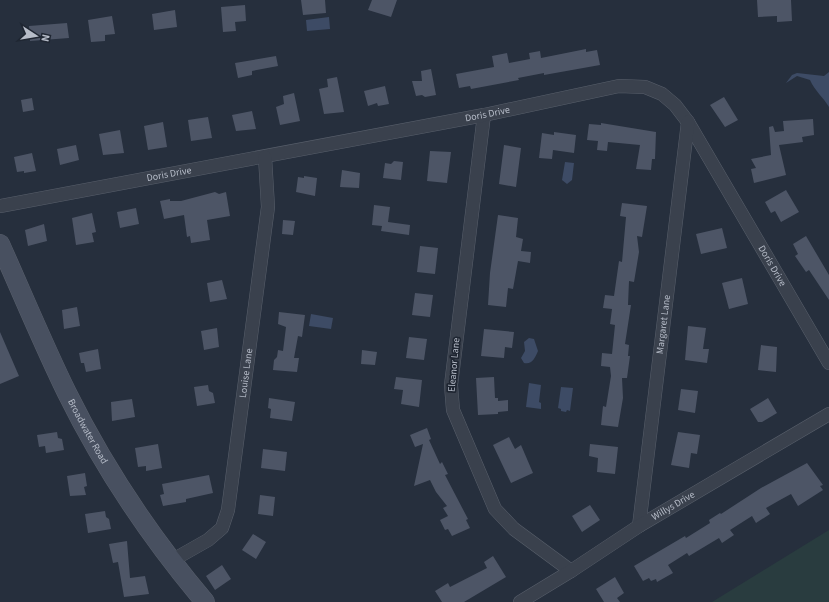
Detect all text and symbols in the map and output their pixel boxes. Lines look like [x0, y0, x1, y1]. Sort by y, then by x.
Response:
north arrow [16, 16, 56, 56]
text: N [37, 33, 53, 43]
street label: Doris Drive [464, 103, 511, 125]
street label: Doris Drive [145, 163, 193, 185]
street label: Doris Drive [755, 243, 790, 289]
street label: Margaret Lane [653, 294, 674, 355]
street label: Eleanor Lane [445, 337, 463, 393]
street label: Louise Lane [236, 348, 256, 399]
street label: Broadwater Road [64, 396, 111, 467]
street label: Willys Drive [649, 488, 698, 524]

